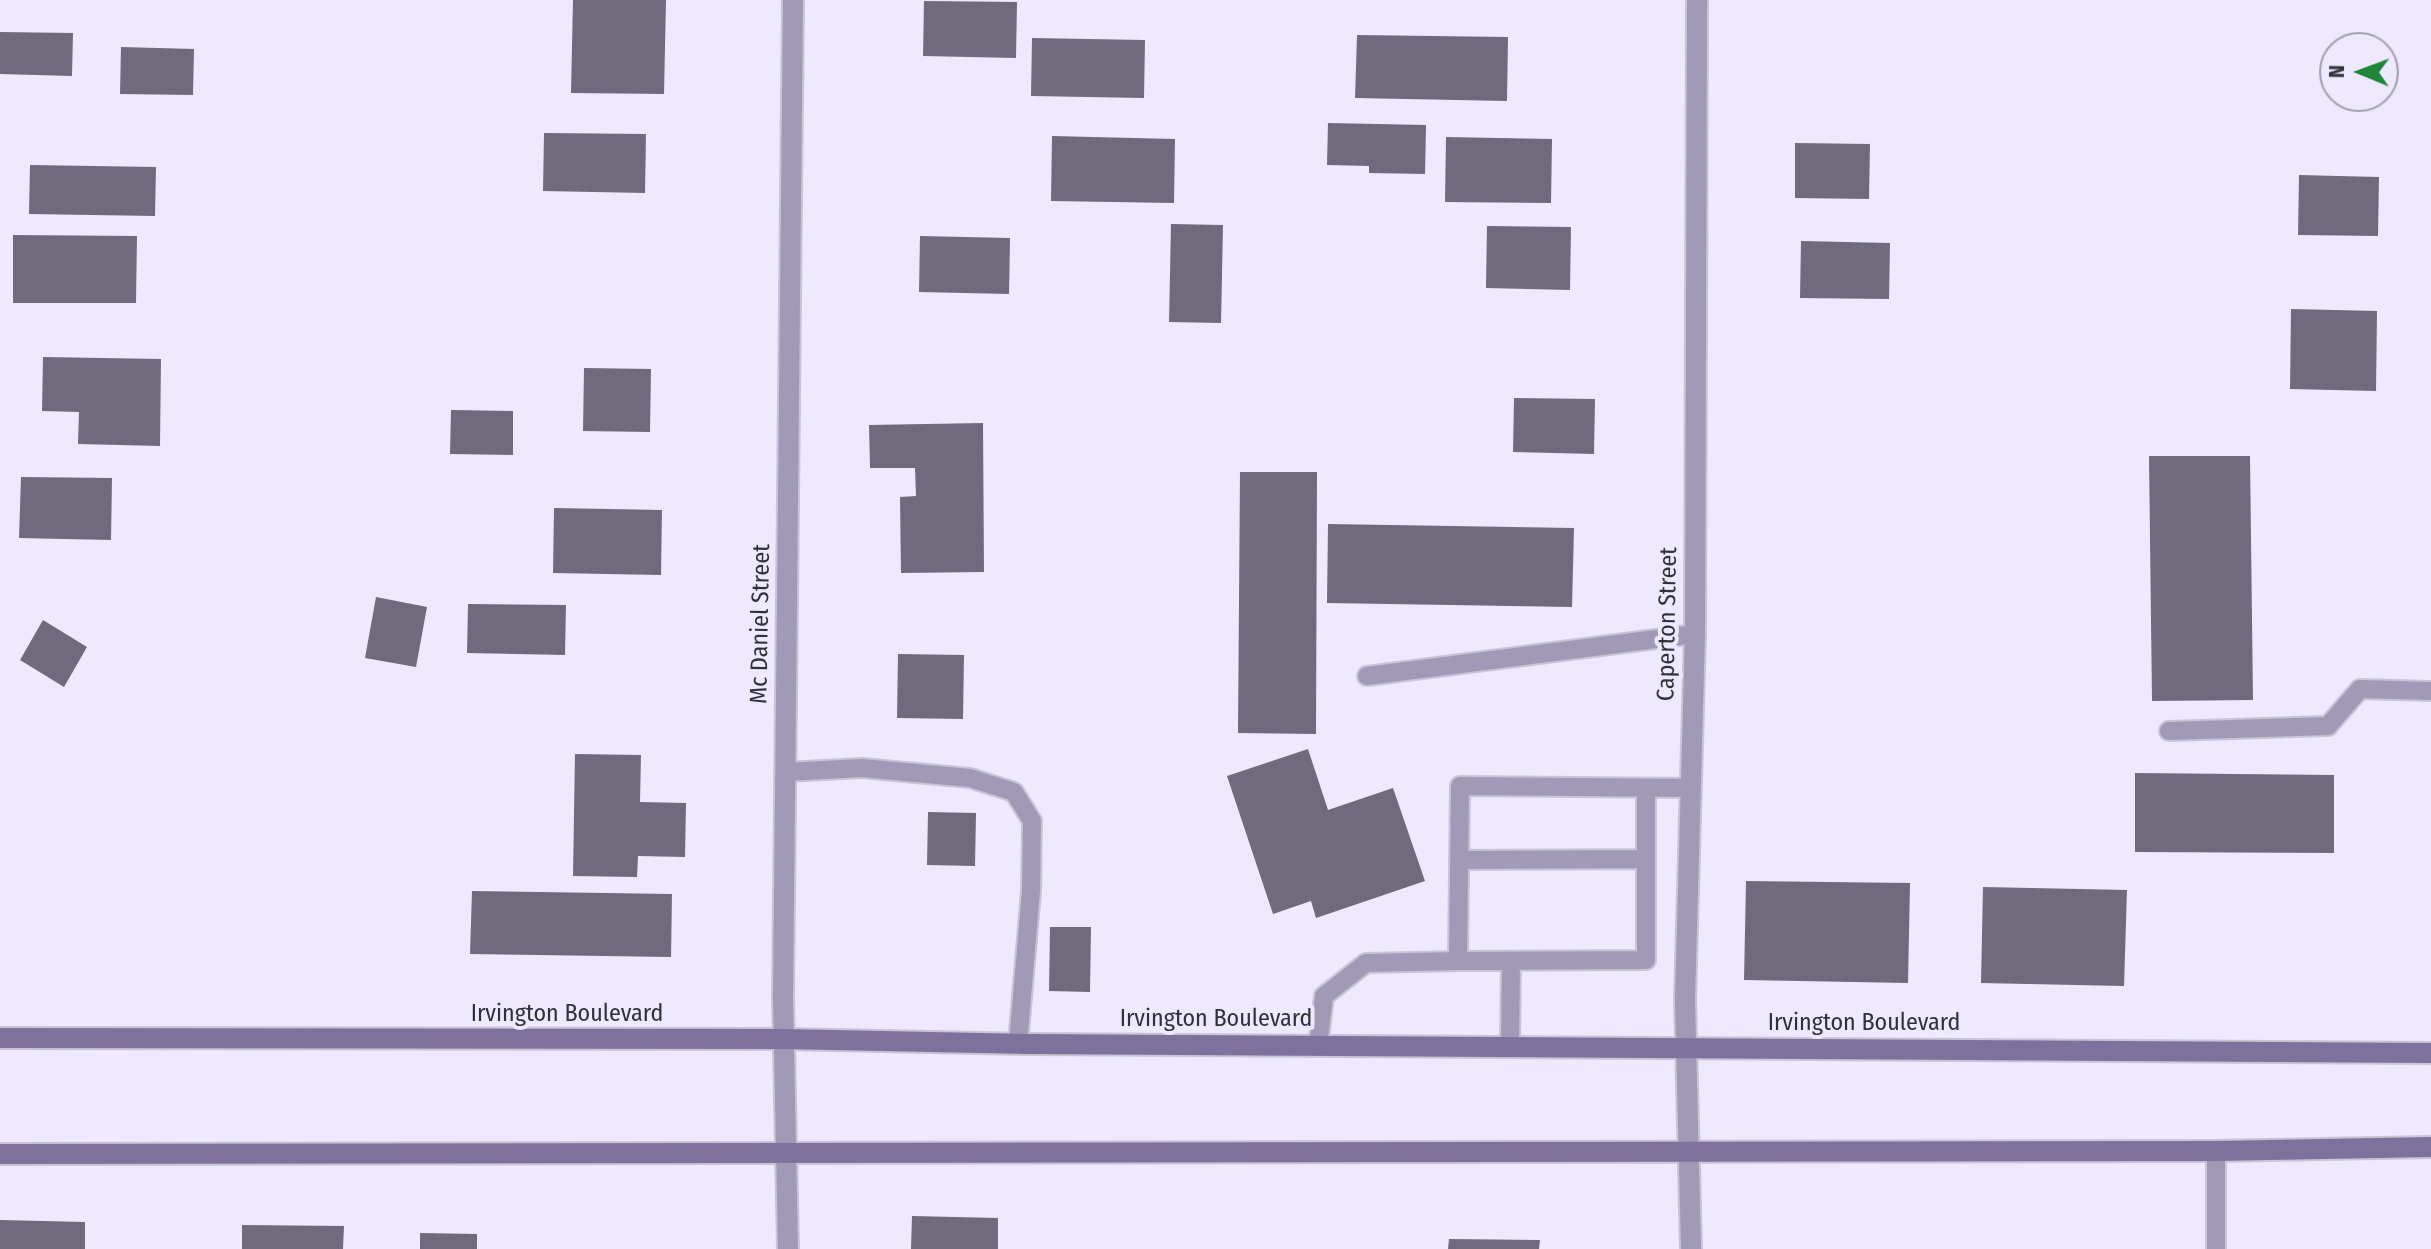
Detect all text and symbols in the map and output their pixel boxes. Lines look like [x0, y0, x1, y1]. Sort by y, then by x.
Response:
north arrow [2319, 32, 2399, 112]
text: N [2323, 65, 2350, 78]
street label: Mc Daniel Street [745, 544, 777, 704]
street label: Caperton Street [1652, 547, 1684, 701]
street label: Irvington Boulevard [471, 1000, 663, 1028]
street label: Irvington Boulevard [1120, 1005, 1312, 1033]
street label: Irvington Boulevard [1768, 1009, 1960, 1037]

